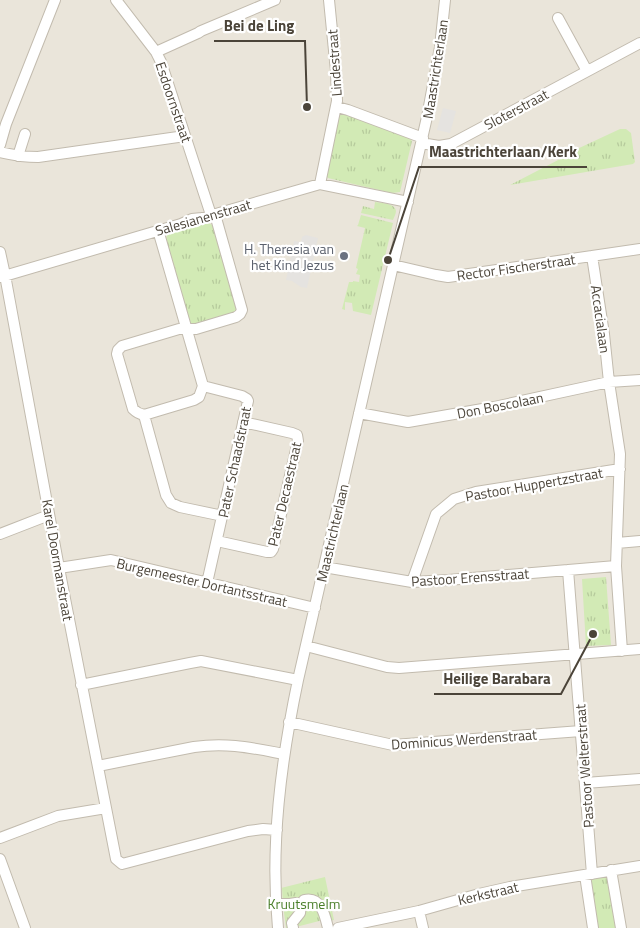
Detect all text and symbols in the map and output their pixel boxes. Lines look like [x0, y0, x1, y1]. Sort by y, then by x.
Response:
callout: Bei de Ling [214, 11, 305, 41]
text: Bei de Ling [224, 14, 294, 37]
street label: Maastrichterlaan [417, 18, 453, 120]
street label: Lindestraat [321, 29, 347, 97]
street label: Esdoornstraat [150, 59, 198, 145]
street label: Sloterstraat [480, 83, 552, 135]
callout: Maastrichterlaan/Kerk [419, 137, 587, 167]
text: Maastrichterlaan/Kerk [429, 140, 577, 163]
street label: Salesianenstraat [153, 193, 253, 241]
place label: H. Theresia van het Kind Jezus [244, 238, 334, 275]
street label: Rector Fischerstraat [455, 248, 577, 286]
marker: H. Theresia van het Kind Jezus [338, 250, 350, 262]
street label: Accacialaan [586, 284, 616, 354]
street label: Don Boscolaan [455, 386, 545, 424]
street label: Pater Schaadstraat [212, 404, 256, 519]
street label: Pater Decaestraat [262, 440, 306, 548]
street label: Pastoor Huppertzstraat [464, 462, 605, 506]
street label: Maastrichterlaan [310, 482, 354, 584]
street label: Karel Doormanstraat [37, 498, 79, 623]
street label: Burgemeester Dortantsstraat [115, 552, 290, 612]
street label: Pastoor Erensstraat [410, 562, 530, 592]
callout: Heilige Barabara [434, 664, 561, 694]
text: Heilige Barabara [443, 667, 551, 690]
street label: Pastoor Welterstraat [569, 703, 599, 829]
street label: Dominicus Werdenstraat [390, 723, 538, 755]
street label: Kerkstraat [456, 876, 520, 910]
park label: Kruutsmelm [268, 893, 340, 914]

